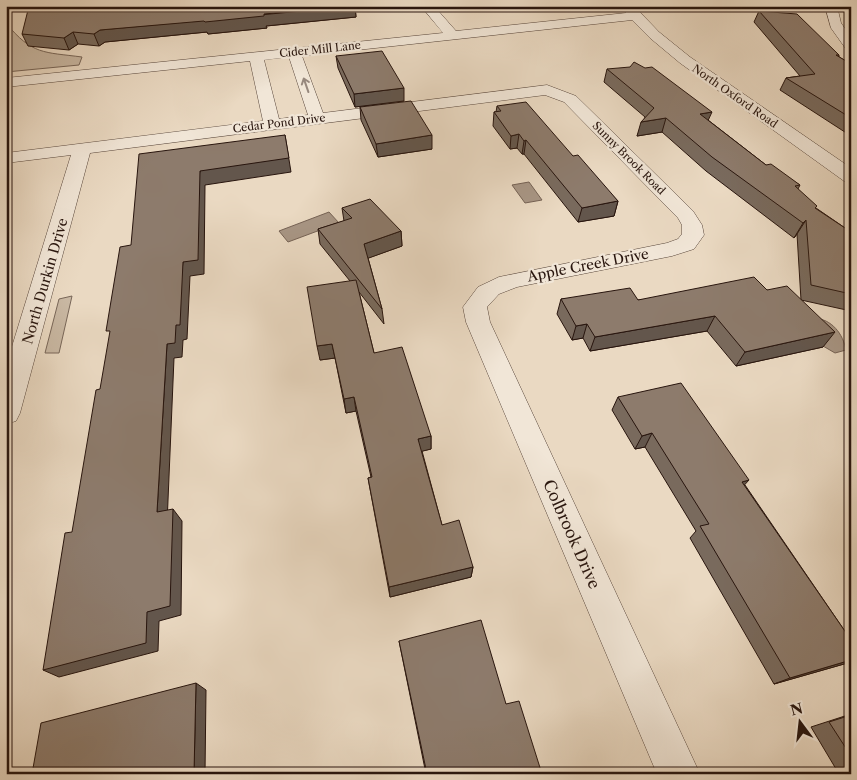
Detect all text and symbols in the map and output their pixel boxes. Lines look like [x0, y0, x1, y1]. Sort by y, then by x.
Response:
street label: Cider Mill Lane [278, 38, 362, 60]
street label: North Oxford Road [690, 61, 781, 131]
one-way arrow [301, 78, 310, 93]
street label: Cedar Pond Drive [232, 110, 326, 136]
street label: Sunny Brook Road [590, 119, 669, 198]
street label: North Durkin Drive [18, 216, 72, 346]
street label: Apple Creek Drive [525, 244, 650, 286]
street label: Colbrook Drive [539, 476, 605, 592]
north arrow [774, 698, 824, 748]
text: N [788, 699, 805, 720]

